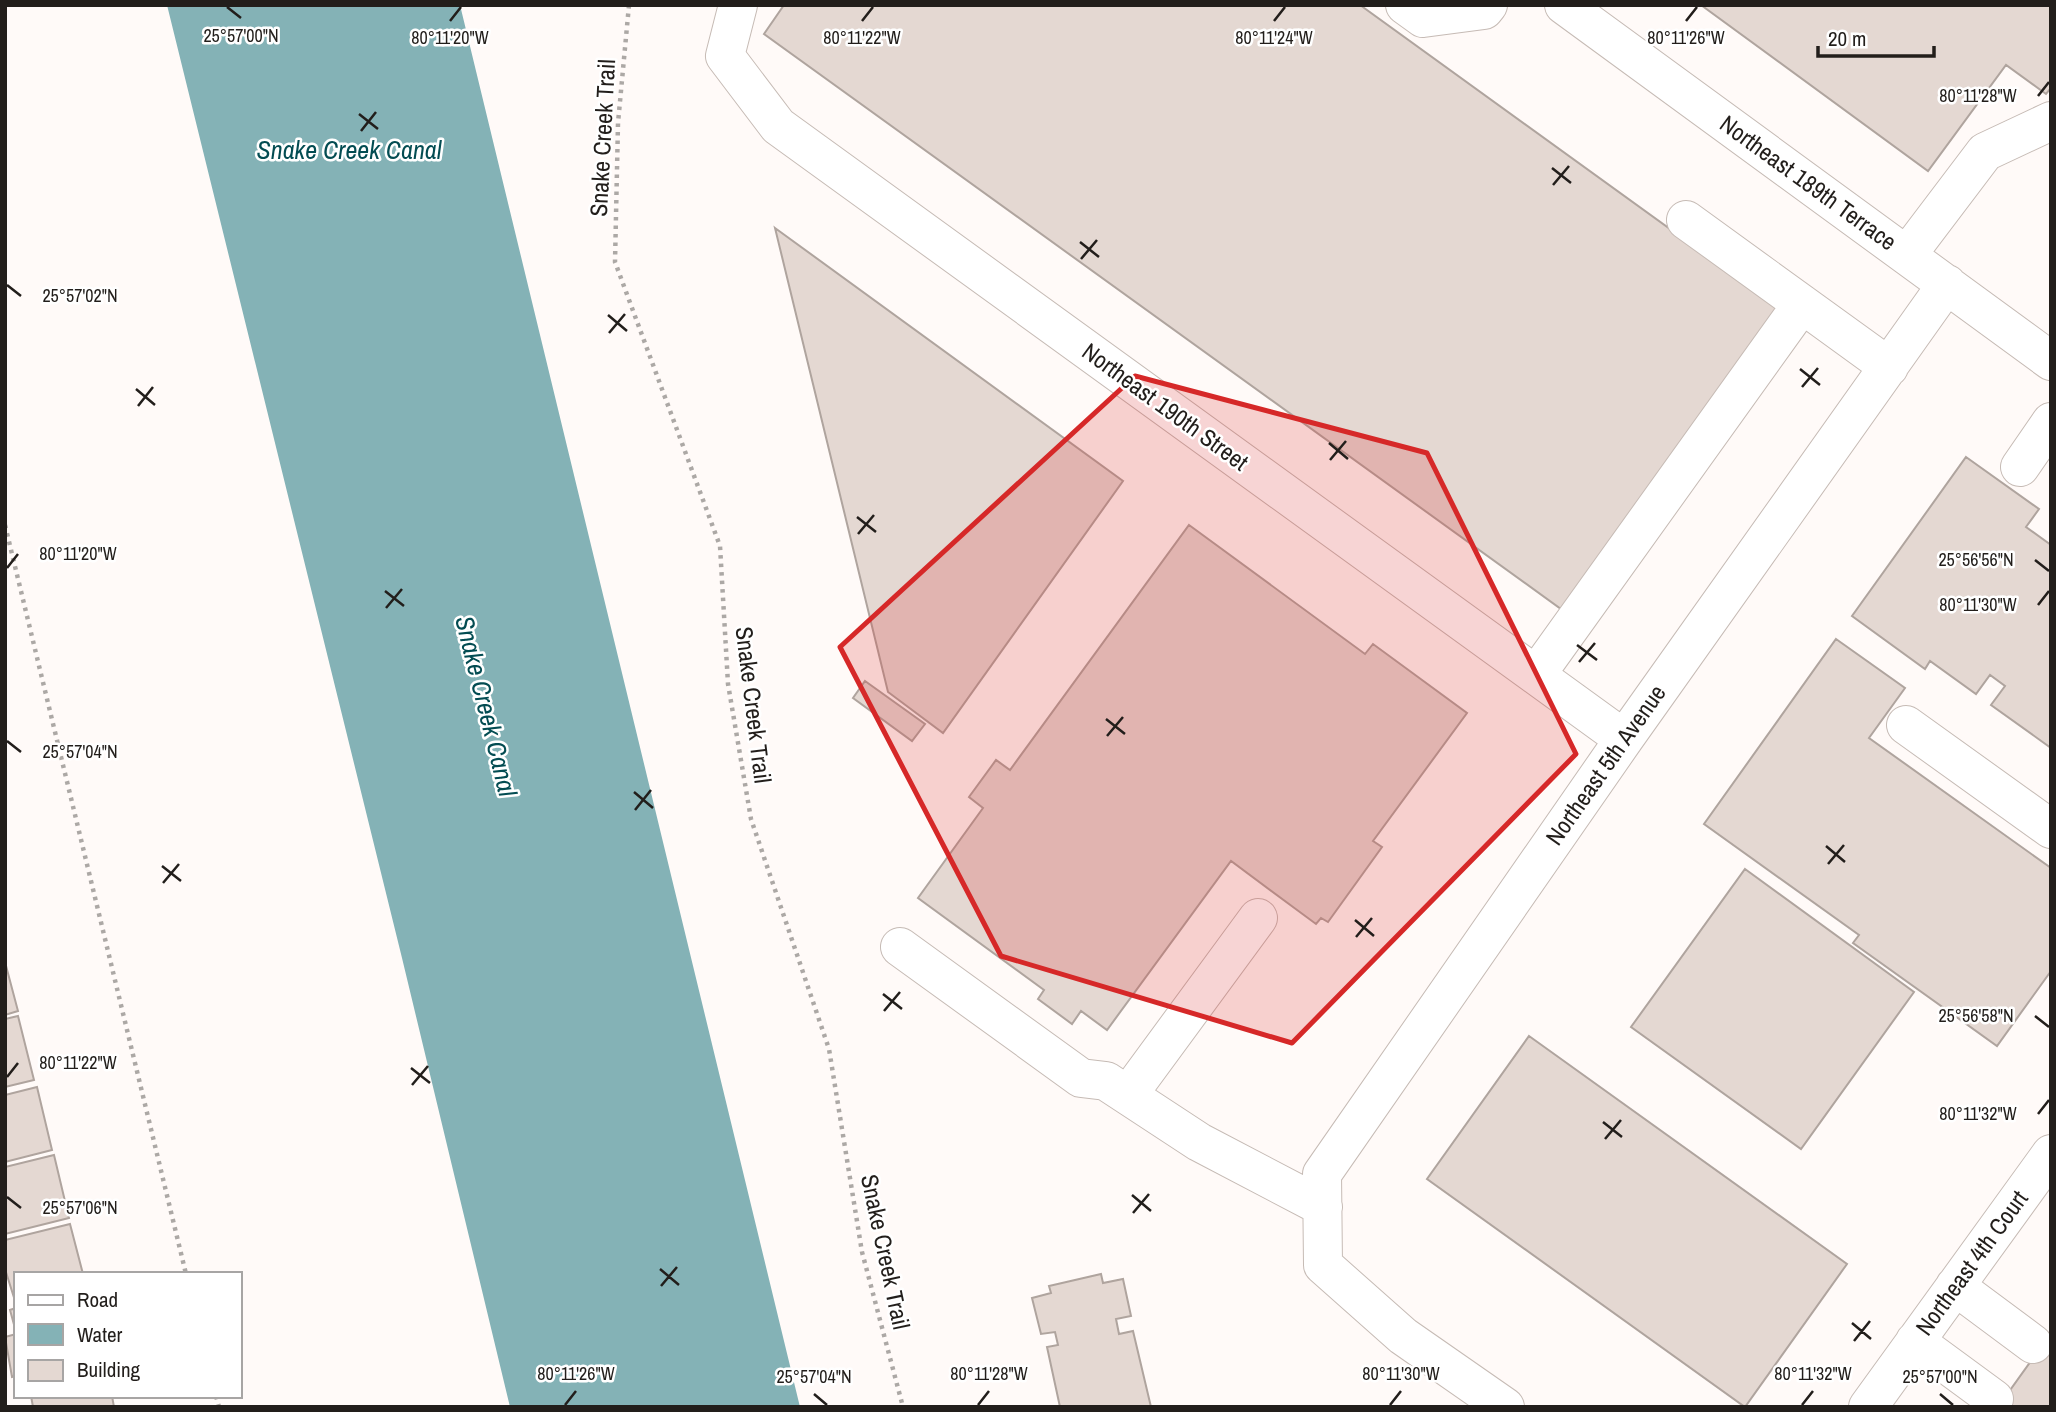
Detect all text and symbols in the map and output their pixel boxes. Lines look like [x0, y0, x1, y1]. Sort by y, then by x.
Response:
scale bar [1818, 14, 1934, 58]
text: 25°57'00"N [203, 23, 279, 48]
text: 20 m [1828, 24, 1866, 53]
text: 80°11'20"W [411, 25, 489, 50]
text: 80°11'22"W [823, 25, 901, 50]
text: 80°11'24"W [1235, 25, 1313, 50]
text: 80°11'26"W [1647, 25, 1725, 50]
street label: Snake Creek Trail [582, 58, 622, 217]
text: 80°11'28"W [1939, 83, 2017, 108]
street label: Northeast 189th Terrace [1714, 107, 1903, 257]
water label: Snake Creek Canal [257, 132, 443, 167]
text: 25°57'02"N [42, 283, 118, 308]
street label: Northeast 190th Street [1076, 335, 1256, 478]
text: 80°11'20"W [39, 541, 117, 566]
text: 25°56'56"N [1938, 547, 2014, 572]
text: 80°11'30"W [1939, 592, 2017, 617]
water label: Snake Creek Canal [447, 612, 526, 801]
street label: Snake Creek Trail [729, 625, 779, 785]
street label: Northeast 5th Avenue [1538, 678, 1672, 851]
text: 25°57'04"N [42, 739, 118, 764]
text: 25°56'58"N [1938, 1003, 2014, 1028]
text: 80°11'22"W [39, 1050, 117, 1075]
text: 80°11'32"W [1939, 1101, 2017, 1126]
street label: Snake Creek Trail [854, 1171, 918, 1332]
street label: Northeast 4th Court [1908, 1183, 2035, 1341]
text: 25°57'06"N [42, 1195, 118, 1220]
legend [14, 1272, 242, 1398]
text: Road [77, 1285, 118, 1314]
text: Water [77, 1320, 123, 1349]
text: Building [77, 1355, 141, 1384]
text: 80°11'26"W [537, 1361, 615, 1386]
text: 80°11'28"W [950, 1361, 1028, 1386]
text: 80°11'30"W [1362, 1361, 1440, 1386]
text: 80°11'32"W [1774, 1361, 1852, 1386]
text: 25°57'04"N [776, 1364, 852, 1389]
text: 25°57'00"N [1902, 1364, 1978, 1389]

